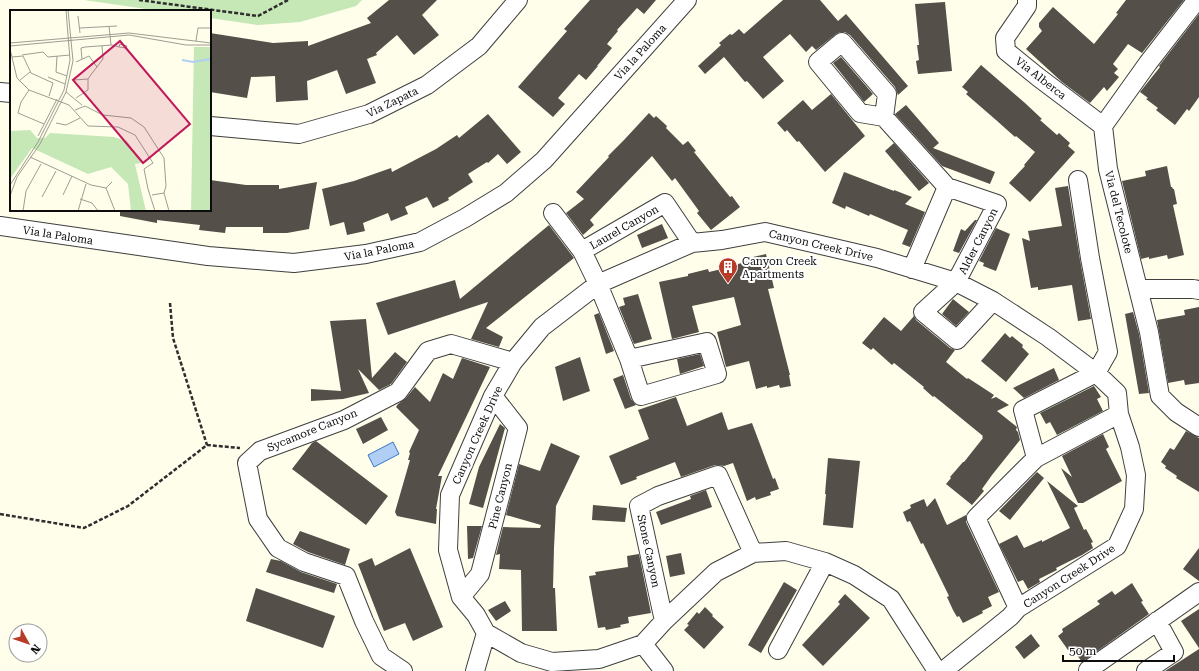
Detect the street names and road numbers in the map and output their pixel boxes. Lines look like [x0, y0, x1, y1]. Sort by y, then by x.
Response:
street label: Via la Paloma [612, 22, 669, 83]
street label: Via Alberca [1013, 55, 1069, 102]
street label: Via Zapata [364, 84, 420, 121]
street label: Via del Tecolote [1102, 169, 1135, 255]
street label: Laurel Canyon [588, 203, 661, 252]
street label: Alder Canyon [956, 206, 1001, 277]
street label: Via la Paloma [22, 224, 94, 247]
street label: Canyon Creek Drive [767, 227, 874, 264]
street label: Via la Paloma [343, 237, 415, 264]
street label: Canyon Creek Drive [450, 384, 505, 487]
street label: Sycamore Canyon [265, 406, 359, 454]
street label: Pine Canyon [486, 462, 515, 530]
street label: Stone Canyon [634, 513, 663, 589]
street label: Canyon Creek Drive [1021, 542, 1118, 611]

